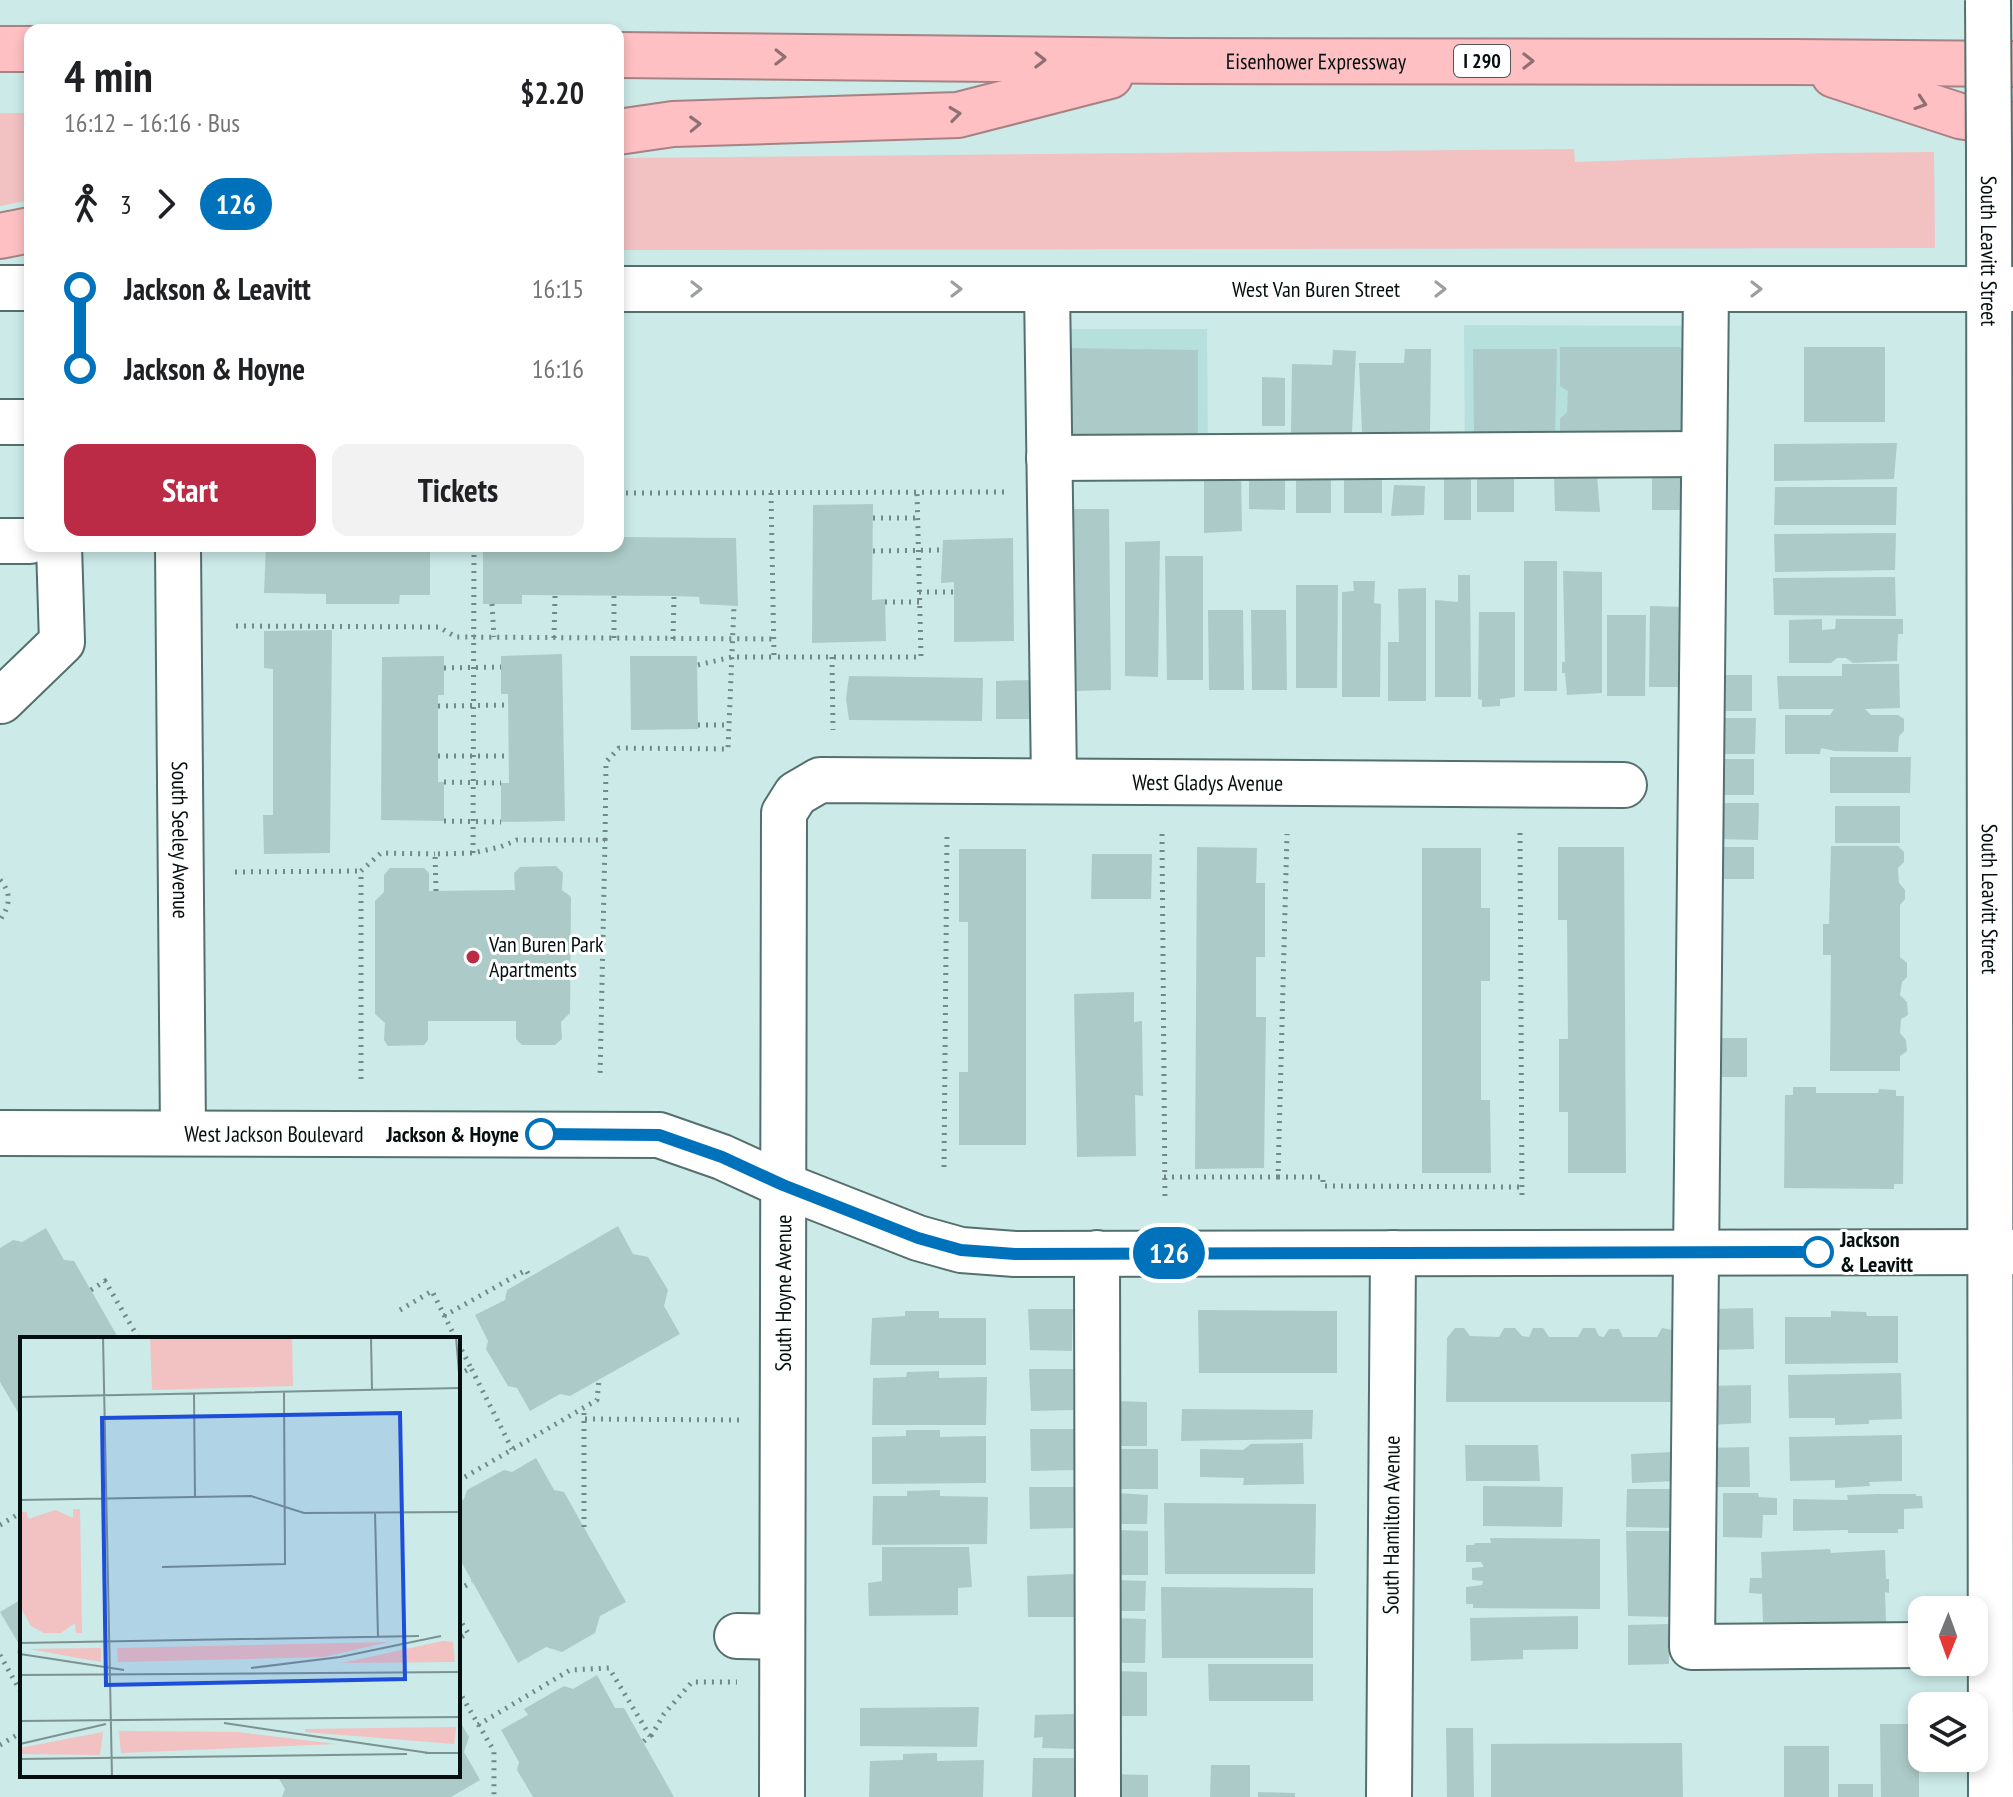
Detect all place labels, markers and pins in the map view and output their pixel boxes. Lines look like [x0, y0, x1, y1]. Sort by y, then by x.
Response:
place label: Van Buren Park Apartments [488, 930, 604, 983]
marker: Van Buren Park Apartments [464, 948, 482, 966]
marker: Jackson & Hoyne [526, 1119, 556, 1149]
place label: Jackson & Hoyne [385, 1120, 519, 1148]
place label: Jackson & Leavitt [1839, 1225, 1914, 1278]
marker: Jackson & Leavitt [1803, 1237, 1833, 1267]

